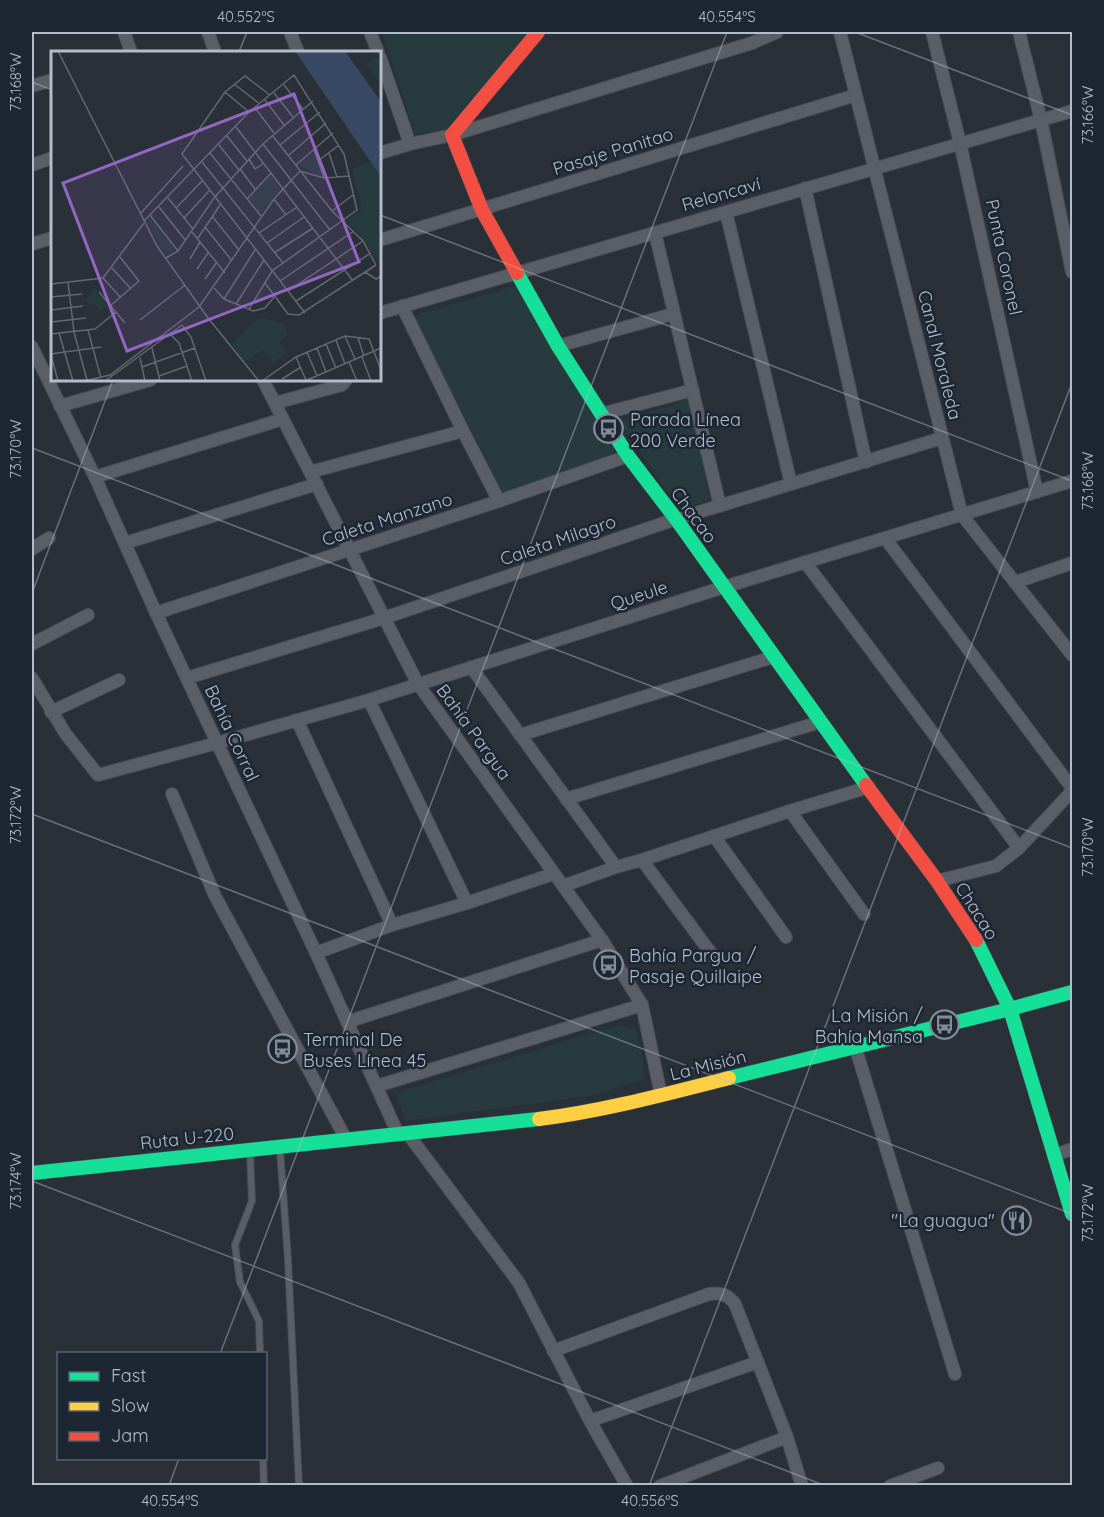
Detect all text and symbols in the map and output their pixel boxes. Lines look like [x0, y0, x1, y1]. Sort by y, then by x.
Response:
text: 40.552°S [217, 7, 275, 26]
text: 40.554°S [698, 7, 756, 26]
inset map [51, 51, 381, 381]
text: 73.168°W [6, 52, 25, 111]
text: 73.166°W [1078, 85, 1097, 144]
street label: Pasaje Panitao [550, 122, 676, 180]
street label: Reloncaví [679, 172, 763, 216]
street label: Punta Coronel [980, 197, 1028, 317]
street label: Canal Moraleda [913, 288, 967, 422]
place label: Parada Línea 200 Verde [630, 408, 741, 452]
bus stop icon: Parada Línea 200 Verde [593, 413, 625, 445]
text: 73.170°W [6, 419, 25, 479]
text: 73.168°W [1078, 451, 1097, 510]
street label: Chacao [666, 482, 722, 548]
street label: Caleta Manzano [319, 487, 455, 551]
street label: Caleta Milagro [497, 509, 619, 571]
street label: Queule [608, 575, 670, 615]
street label: Bahía Pargua [431, 680, 517, 784]
street label: Bahía Corral [200, 681, 264, 785]
text: 73.172°W [6, 785, 25, 844]
text: 73.170°W [1078, 817, 1097, 877]
street label: Chacao [950, 878, 1004, 944]
place label: Bahía Pargua / Pasaje Quillaipe [629, 944, 762, 988]
bus stop icon: Bahía Pargua / Pasaje Quillaipe [592, 949, 624, 981]
place label: La Misión / Bahía Mansa [815, 1004, 924, 1048]
bus stop icon: La Misión / Bahía Mansa [928, 1009, 960, 1041]
place label: Terminal De Buses Línea 45 [303, 1028, 426, 1072]
bus stop icon: Terminal De Buses Línea 45 [266, 1033, 298, 1065]
street label: La Misión [668, 1044, 748, 1086]
street label: Ruta U-220 [139, 1122, 235, 1154]
text: 73.174°W [6, 1152, 25, 1210]
text: 73.172°W [1078, 1183, 1097, 1242]
restaurant icon: "La guagua" [1000, 1204, 1032, 1236]
place label: "La guagua" [891, 1209, 995, 1232]
legend [57, 1352, 267, 1460]
text: Fast [111, 1364, 146, 1387]
text: Slow [111, 1394, 149, 1417]
text: Jam [111, 1424, 149, 1447]
text: 40.554°S [141, 1491, 199, 1510]
text: 40.556°S [621, 1491, 679, 1510]

